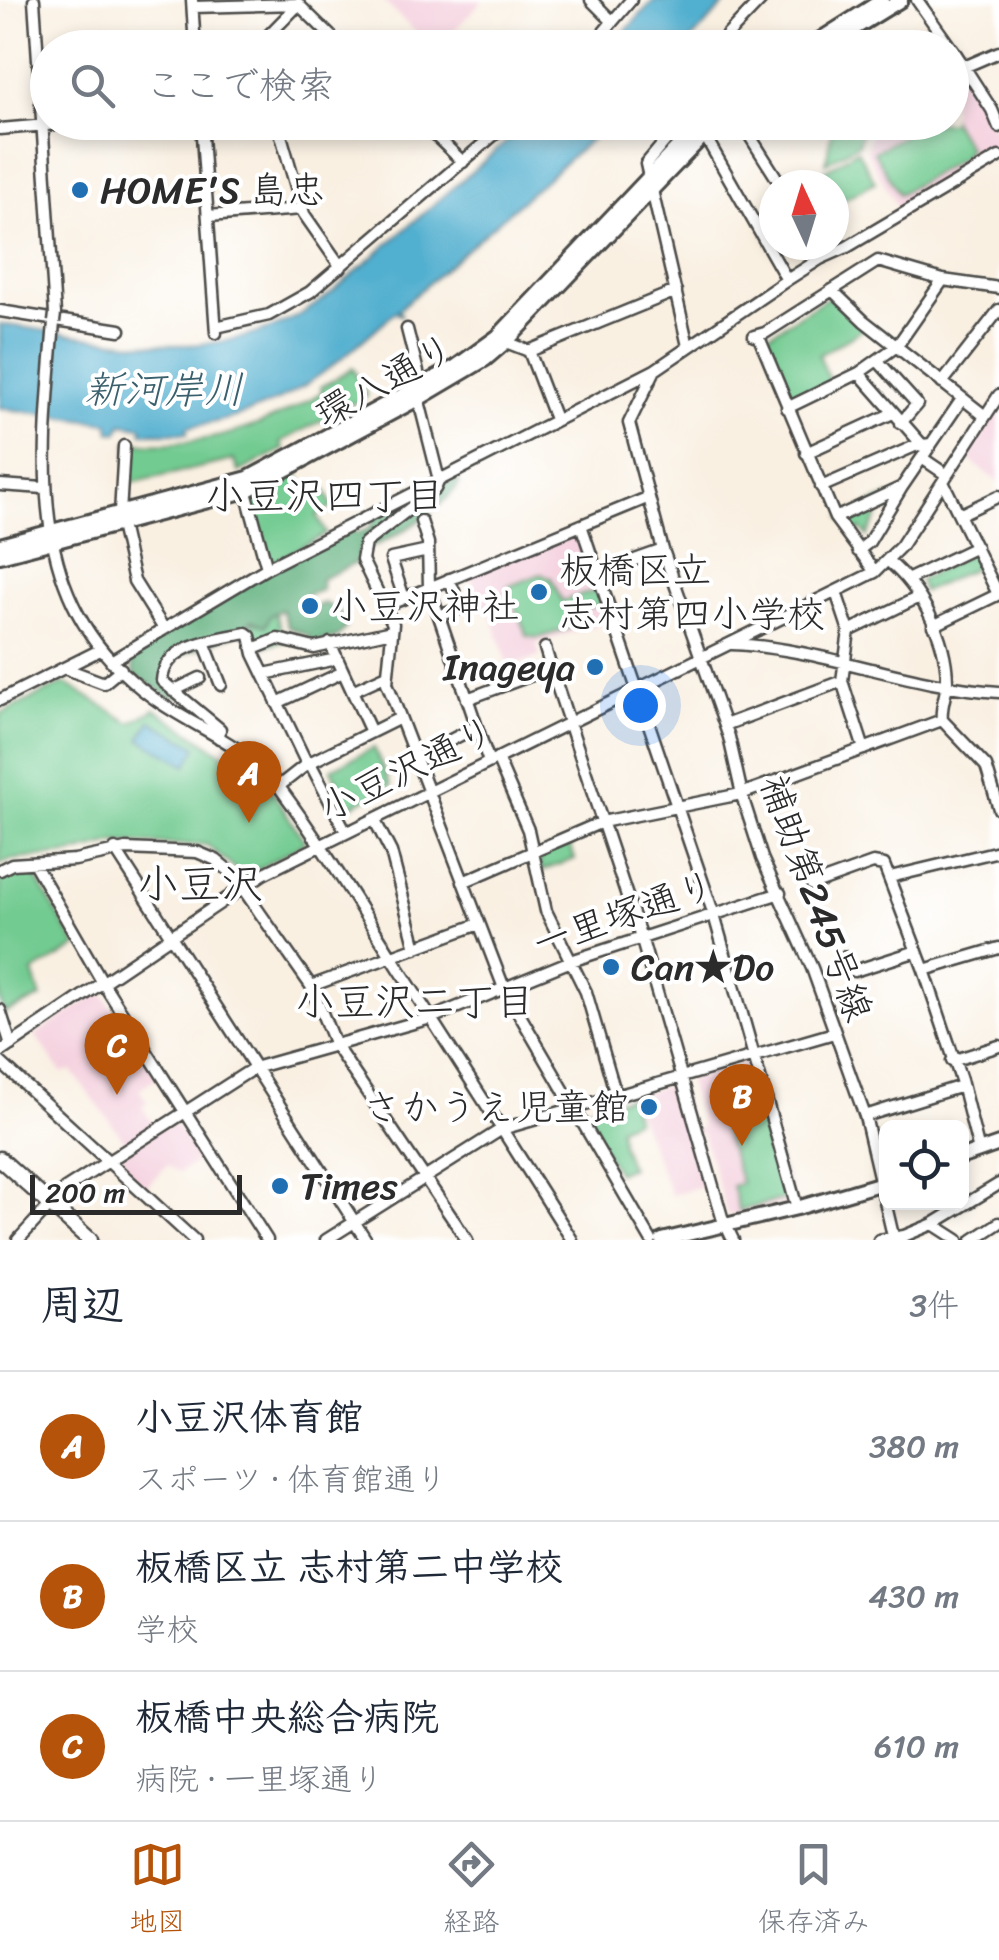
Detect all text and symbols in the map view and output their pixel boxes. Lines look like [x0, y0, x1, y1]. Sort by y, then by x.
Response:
search box [30, 30, 969, 140]
text: ここで検索 [145, 52, 335, 119]
icon: search [65, 58, 120, 113]
place label: HOME'S 島忠 [100, 157, 326, 224]
north arrow [759, 170, 849, 260]
marker: HOME'S 島忠 [69, 179, 91, 201]
street label: 環八通り [302, 315, 468, 447]
water label: 新河岸川 [84, 354, 244, 425]
district label: 小豆沢四丁目 [205, 460, 445, 531]
place label: 板橋区立 志村第四小学校 [559, 537, 825, 648]
place label: 小豆沢神社 [330, 573, 520, 640]
marker: 板橋区立 志村第四小学校 [528, 581, 550, 603]
marker: 小豆沢神社 [299, 595, 321, 617]
place label: Inageya [442, 634, 575, 701]
marker: Inageya [584, 656, 606, 678]
your location [615, 680, 666, 731]
street label: 小豆沢通り [307, 697, 507, 841]
pin: A [216, 740, 282, 823]
street label: 補助第245号線 [740, 765, 892, 1031]
district label: 小豆沢 [137, 847, 263, 921]
street label: 一里塚通り [523, 851, 725, 977]
place label: Can★Do [631, 934, 774, 1001]
marker: Can★Do [600, 956, 622, 978]
district label: 小豆沢二丁目 [295, 966, 535, 1037]
pin: C [84, 1012, 150, 1095]
pin: B [710, 1064, 774, 1146]
place label: さかうえ児童館 [363, 1074, 629, 1141]
marker: さかうえ児童館 [638, 1096, 660, 1118]
map controls [879, 1120, 969, 1210]
button: locate [879, 1120, 969, 1210]
place label: Times [300, 1153, 398, 1220]
text: 200 m [45, 1168, 125, 1217]
scale bar [30, 1170, 242, 1214]
marker: Times [269, 1175, 291, 1197]
text: 周辺 [40, 1268, 124, 1342]
text: 3件 [909, 1277, 959, 1334]
text: 小豆沢体育館 [135, 1384, 363, 1451]
text: A [62, 1418, 83, 1475]
text: 380 m [869, 1418, 959, 1475]
text: スポーツ · 体育館通り [135, 1451, 448, 1508]
text: 板橋区立 志村第二中学校 [135, 1534, 563, 1601]
text: B [62, 1568, 83, 1625]
text: 430 m [868, 1568, 959, 1625]
text: 学校 [135, 1601, 199, 1658]
text: 板橋中央総合病院 [135, 1684, 439, 1751]
text: C [63, 1718, 82, 1775]
text: 610 m [874, 1718, 959, 1775]
text: 病院 · 一里塚通り [135, 1751, 384, 1808]
tab: 地図 [129, 1837, 185, 1946]
tab: 経路 [443, 1837, 500, 1946]
tab: 保存済み [758, 1837, 870, 1946]

